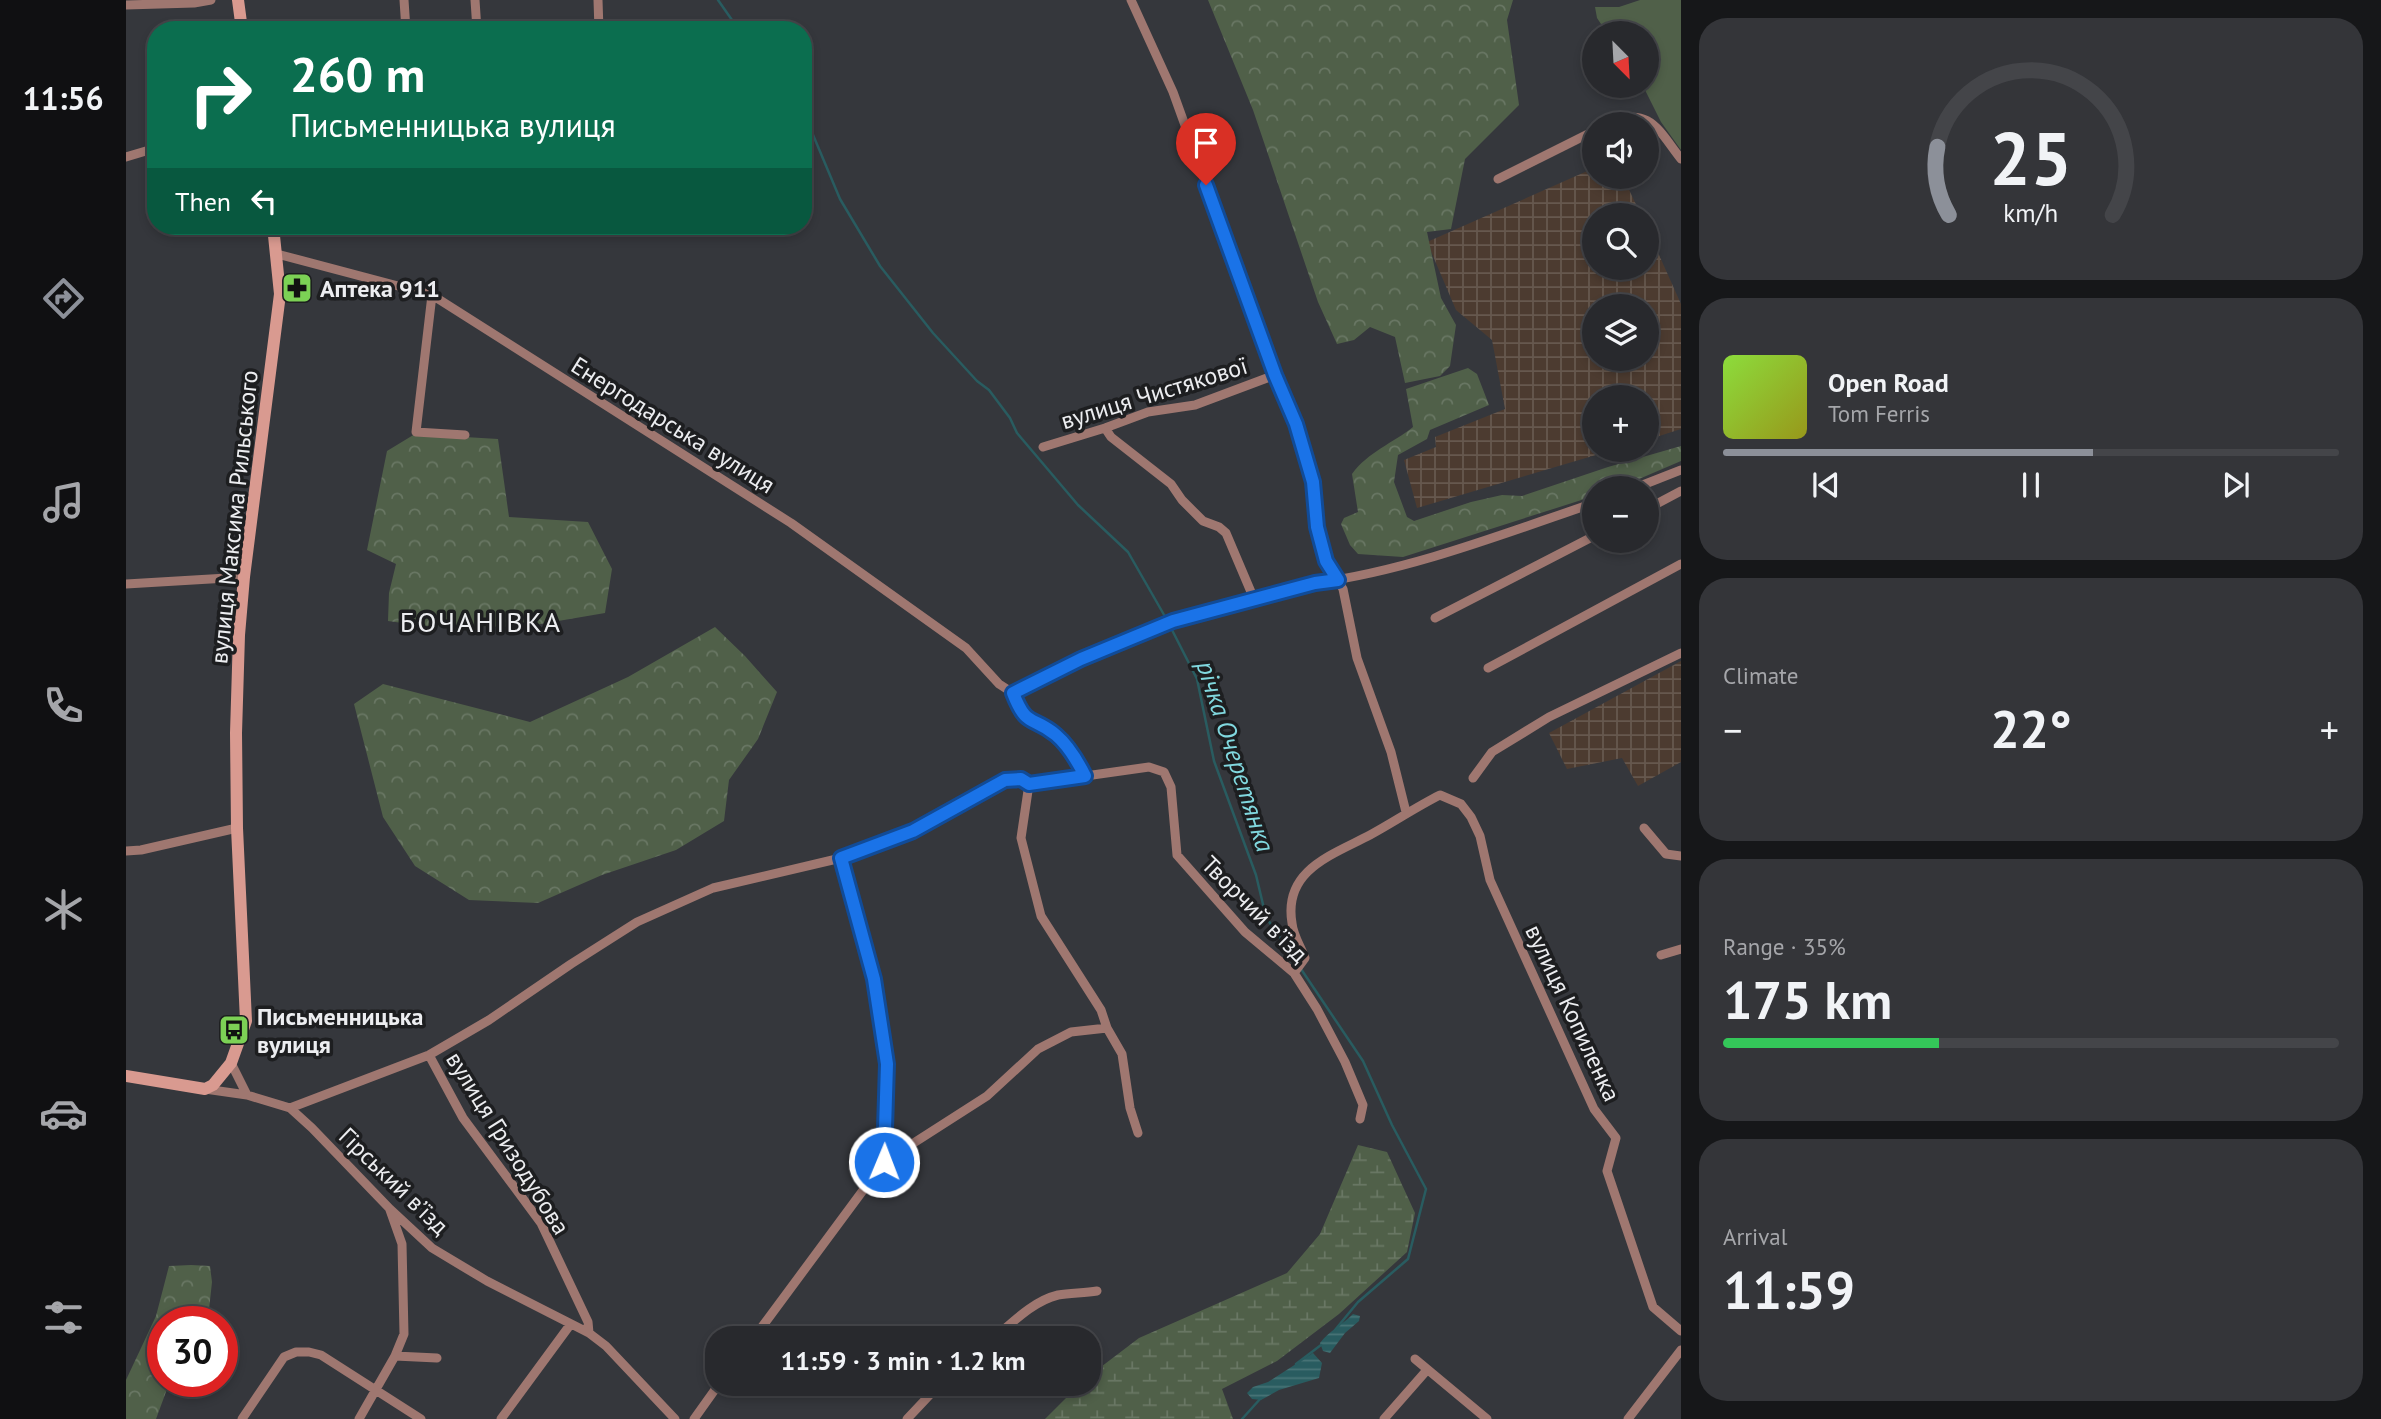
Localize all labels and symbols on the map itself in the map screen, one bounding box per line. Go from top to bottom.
north arrow [1582,21,1659,98]
pin [1176,113,1236,185]
pharmacy icon: Аптека 911 [280,271,314,305]
place label: Аптека 911 [320,273,440,304]
street label: Енергодарська вулиця [565,350,781,500]
street label: вулиця Чистякової [1057,350,1251,436]
street label: вулиця Максима Рильського [203,369,265,665]
district label: БОЧАНІВКА [400,603,562,640]
water label: річка Очеретянка [1189,655,1283,856]
street label: Творчий в’їзд [1195,849,1315,969]
street label: вулиця Копиленка [1518,920,1628,1106]
place label: Письменницька вулиця [257,1001,423,1060]
bus stop icon: Письменницька вулиця [217,1013,251,1047]
street label: вулиця Гризодубова [439,1046,577,1240]
street label: Гірський в’їзд [332,1121,456,1241]
position arrow [847,1125,921,1199]
speed limit sign: 30 [147,1306,238,1397]

